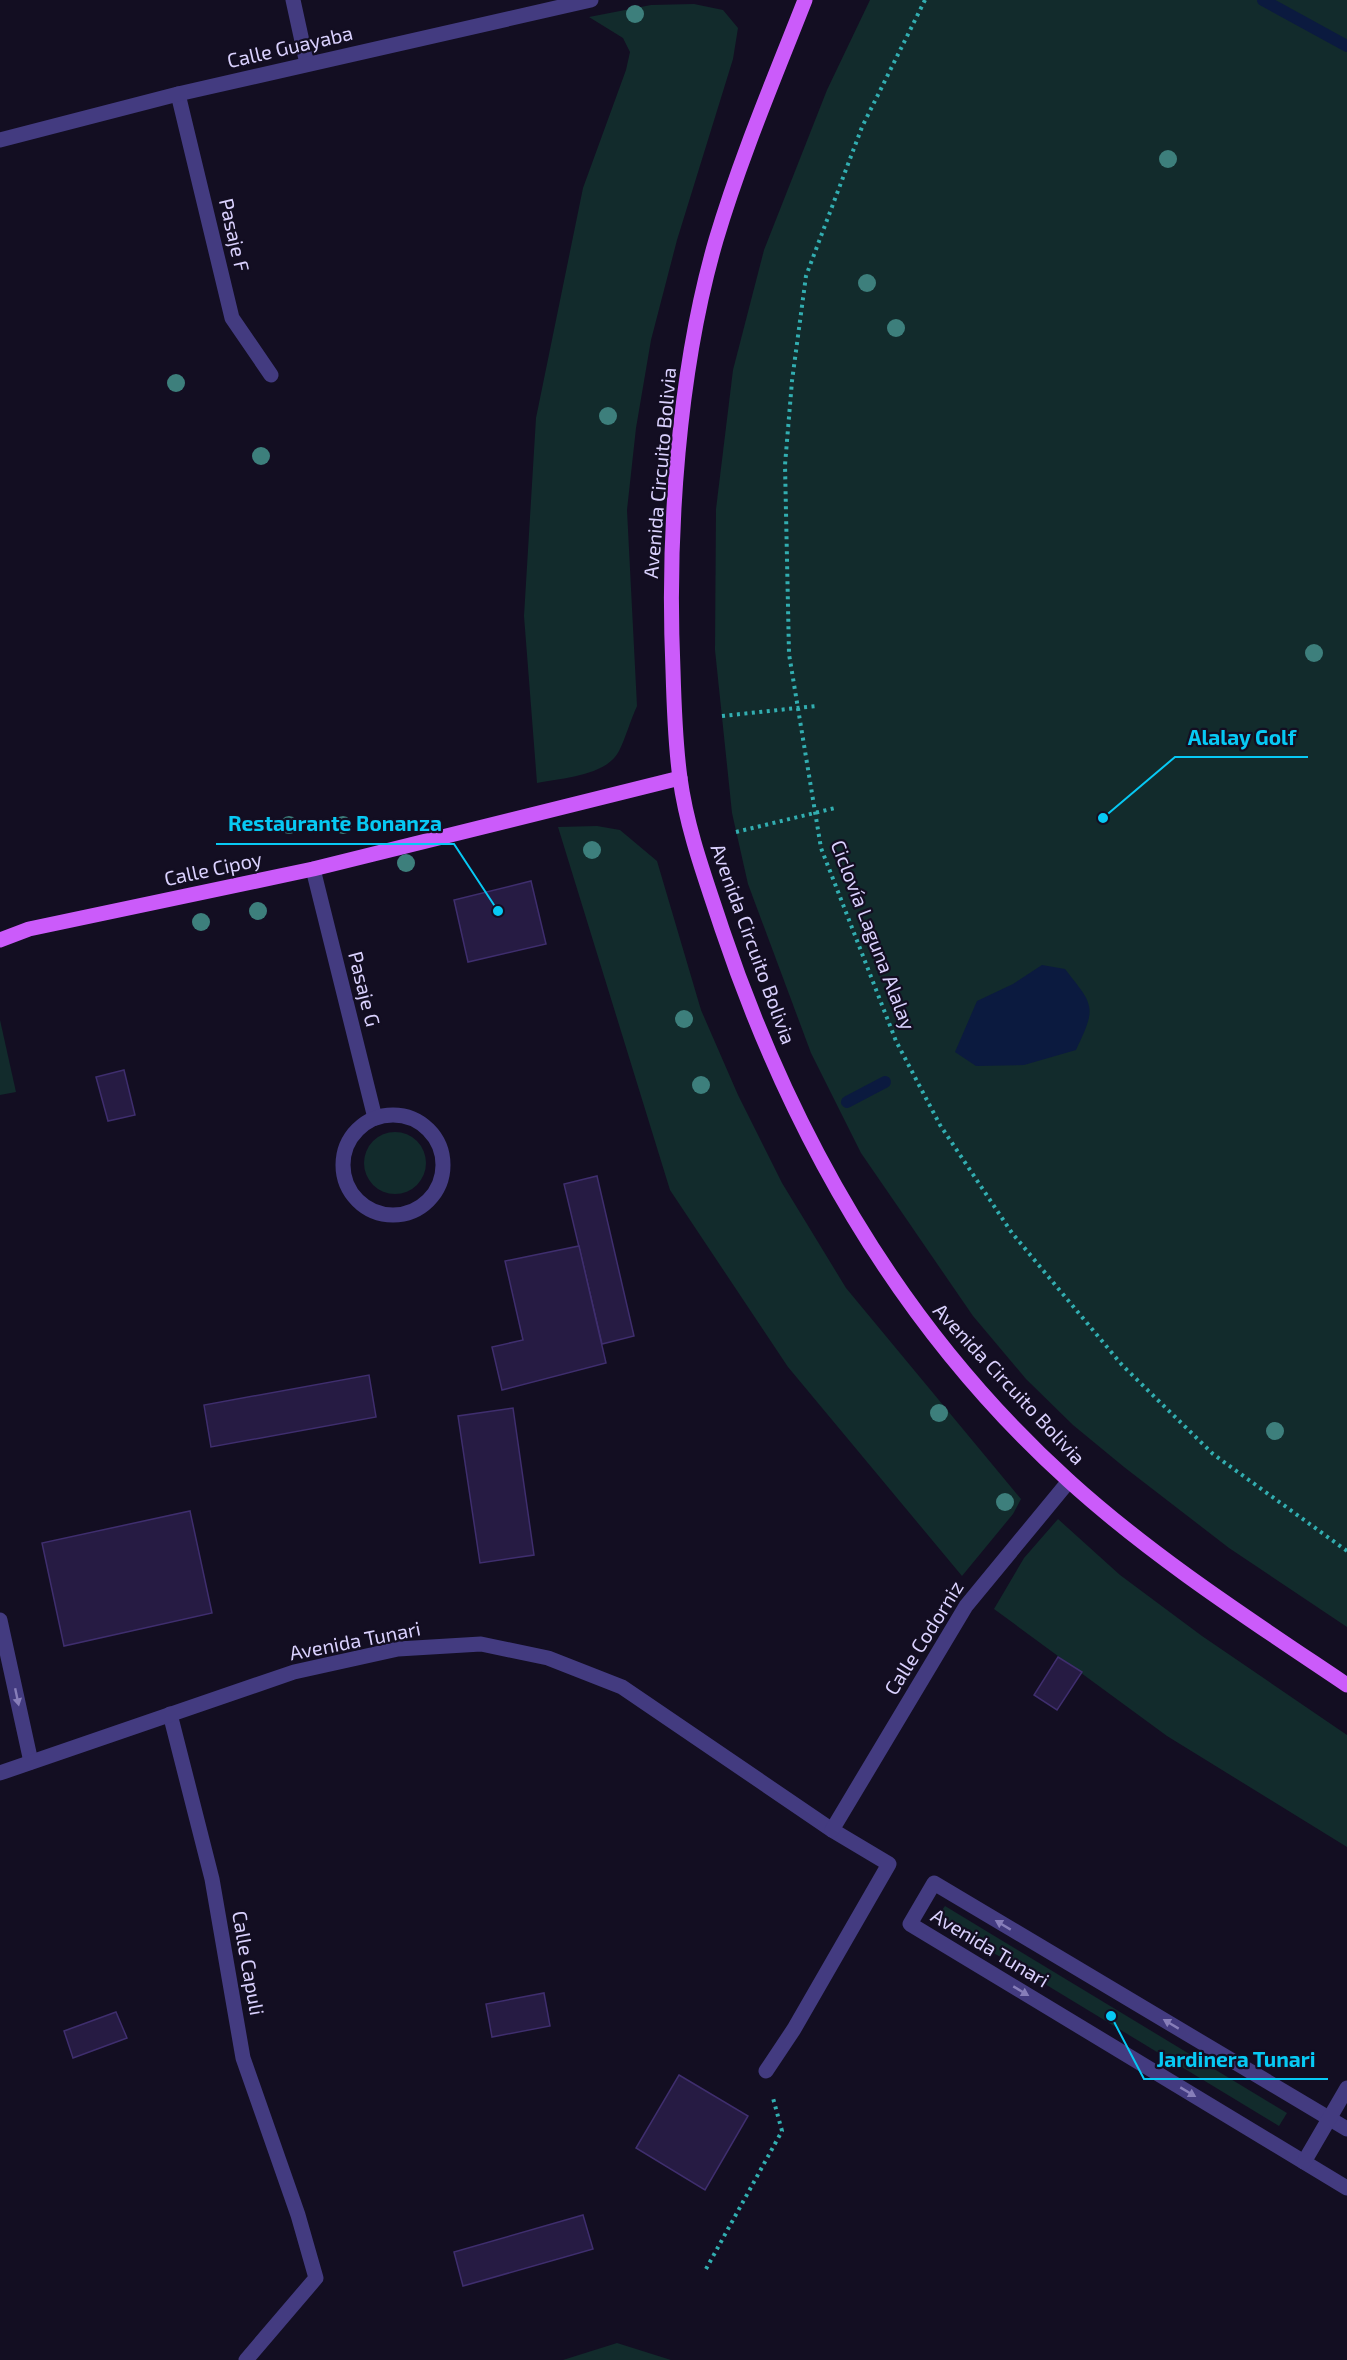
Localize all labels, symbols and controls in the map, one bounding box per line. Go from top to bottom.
street label: Calle Guayaba [225,20,355,72]
street label: Pasaje F [215,196,255,274]
street label: Avenida Circuito Bolivia [638,366,680,579]
callout: Alalay Golf [1175,718,1308,757]
text: Alalay Golf [1188,724,1297,750]
callout: Restaurante Bonanza [216,805,454,844]
text: Restaurante Bonanza [228,810,442,835]
street label: Ciclovía Laguna Alalay [827,836,921,1033]
street label: Avenida Circuito Bolivia [706,840,801,1047]
street label: Calle Cipoy [162,846,264,890]
street label: Pasaje G [344,949,386,1029]
street label: Avenida Circuito Bolivia [929,1298,1091,1469]
street label: Calle Codorniz [879,1576,968,1699]
street label: Avenida Tunari [287,1616,422,1664]
one-way arrow [13,1688,22,1707]
street label: Avenida Tunari [927,1903,1054,1992]
street label: Calle Capuli [228,1909,270,2017]
one-way arrow [995,1919,1011,1930]
one-way arrow [1013,1986,1029,1997]
one-way arrow [1162,2019,1179,2029]
callout: Jardinera Tunari [1144,2040,1328,2079]
text: Jardinera Tunari [1156,2046,1316,2071]
one-way arrow [1180,2087,1196,2098]

